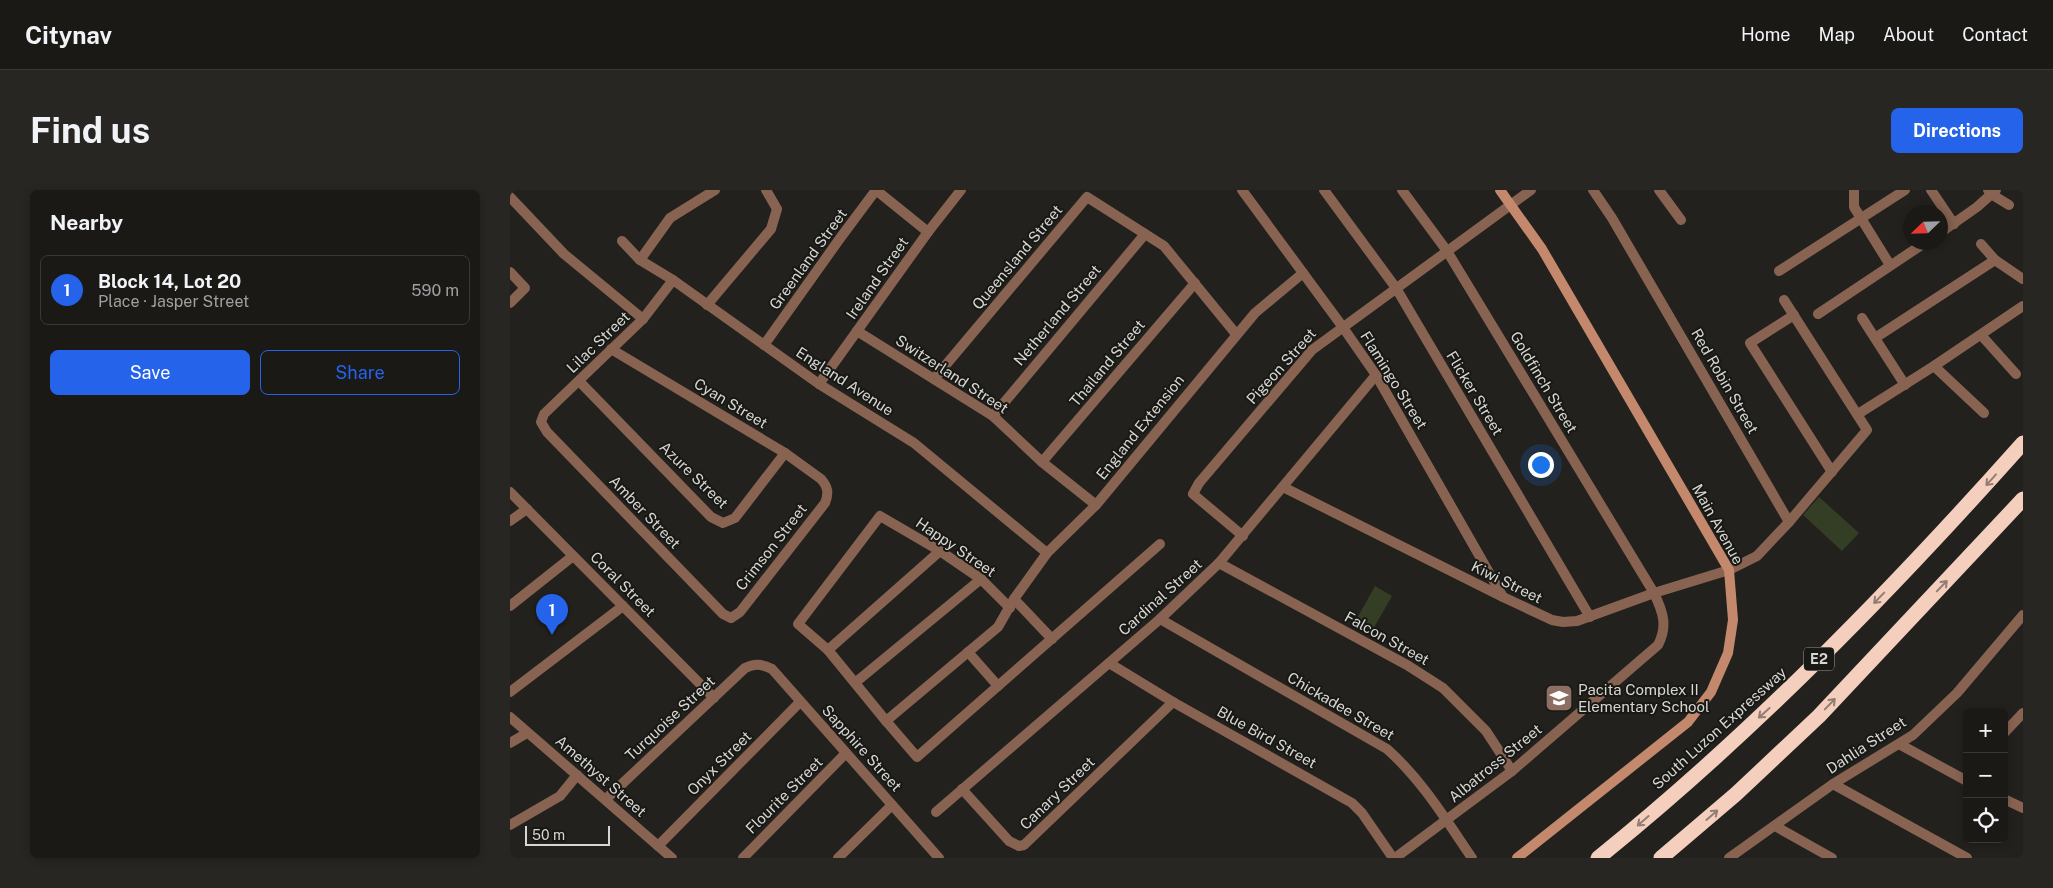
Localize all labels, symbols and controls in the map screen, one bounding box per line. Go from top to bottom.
text: Citynav [25,21,112,49]
text: Home [1741,24,1791,45]
text: Map [1819,24,1855,45]
text: About [1883,24,1934,45]
text: Contact [1962,24,2028,45]
button: Directions [1891,108,2023,153]
text: Find us [30,110,150,151]
street label: Queensland Street [968,201,1066,313]
street label: Greenland Street [766,205,850,313]
north arrow [1903,205,1948,250]
text: Nearby [50,210,123,235]
street label: Ireland Street [842,234,912,322]
street label: Netherland Street [1010,261,1104,369]
text: Block 14, Lot 20 [98,270,241,292]
text: 1 [64,281,70,300]
text: 590 m [411,281,459,300]
text: Place · Jasper Street [98,292,249,311]
street label: Lilac Street [563,308,633,376]
street label: Thailand Street [1066,316,1148,410]
street label: Pigeon Street [1243,325,1319,407]
street label: Red Robin Street [1688,326,1762,437]
street label: Flamingo Street [1357,328,1431,432]
street label: Goldfinch Street [1507,328,1581,436]
street label: Switzerland Street [893,331,1012,417]
street label: England Avenue [793,343,897,419]
street label: Flicker Street [1443,348,1507,438]
button: Save [50,350,250,395]
button: Share [260,350,460,395]
street label: England Extension [1093,371,1187,483]
street label: Cyan Street [691,374,771,432]
street label: Azure Street [656,438,732,512]
your location [1528,452,1554,478]
street label: Amber Street [606,472,684,552]
one-way arrow [1985,473,1996,486]
street label: Main Avenue [1689,481,1747,567]
street label: Crimson Street [732,500,810,594]
street label: Happy Street [913,514,999,580]
street label: Coral Street [587,548,659,620]
street label: Cardinal Street [1115,555,1205,639]
street label: Kiwi Street [1469,558,1545,607]
one-way arrow [1936,580,1948,592]
one-way arrow [1873,591,1885,604]
pin: 1 [536,594,568,635]
street label: Falcon Street [1342,608,1432,668]
road number: E2 [1804,648,1834,670]
street label: South Luzon Expressway [1649,663,1789,793]
street label: Chickadee Street [1285,668,1398,744]
street label: Turquoise Street [622,672,718,764]
place label: Pacita Complex II Elementary School [1578,681,1710,715]
school or university icon: Pacita Complex II Elementary School [1544,683,1574,713]
one-way arrow [1824,698,1836,710]
street label: Sapphire Street [819,701,905,795]
street label: Blue Bird Street [1214,703,1320,771]
one-way arrow [1757,707,1770,718]
map controls [1963,708,2008,843]
button: + [1963,708,2008,753]
street label: Dahlia Street [1823,713,1909,777]
street label: Albatross Street [1445,720,1545,806]
street label: Onyx Street [684,727,755,798]
street label: Amethyst Street [552,732,650,820]
street label: Flourite Street [742,753,826,837]
street label: Canary Street [1016,753,1098,833]
button: − [1963,753,2008,798]
button: locate [1963,798,2008,843]
one-way arrow [1705,809,1718,821]
one-way arrow [1636,815,1649,826]
scale bar [525,823,610,846]
text: 50 m [532,827,565,843]

